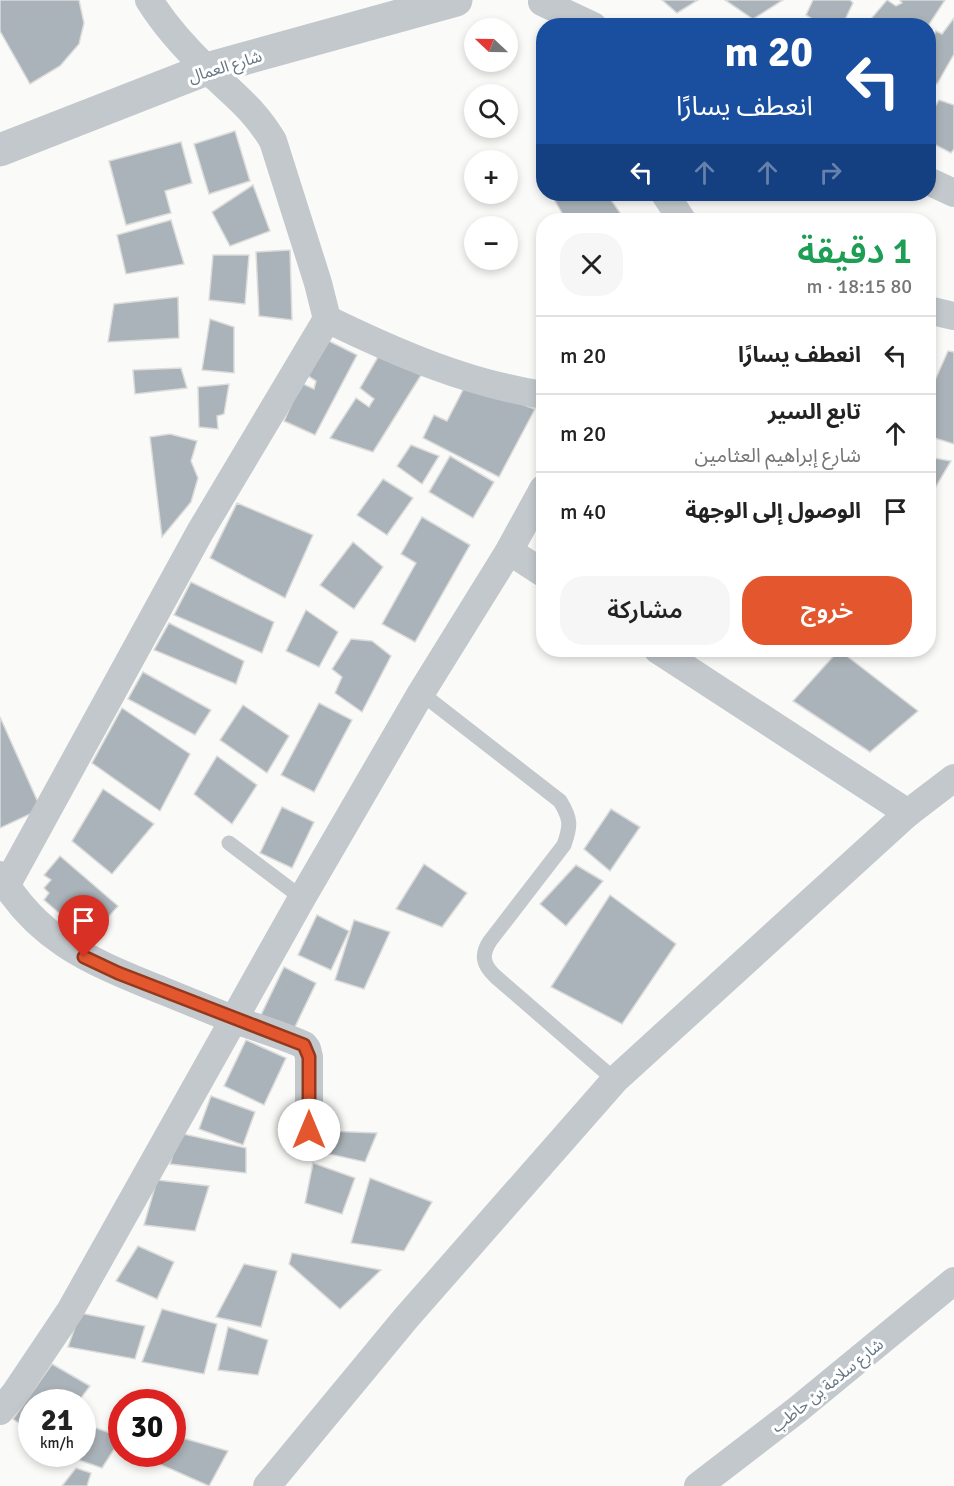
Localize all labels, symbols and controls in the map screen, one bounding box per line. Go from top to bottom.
north arrow [464,18,518,72]
map controls [464,18,518,270]
text: 20 m [724,27,813,78]
icon: left [834,42,912,120]
street label: شارع العمال [186,46,265,90]
button: search [464,84,518,138]
text: انعطف يسارًا [676,90,813,123]
button: + [464,150,518,204]
icon: left [625,156,658,189]
icon: ahead [688,156,721,189]
icon: ahead [751,156,784,189]
icon: right [814,156,847,189]
button: − [464,216,518,270]
text: 1 دقيقة [797,229,912,274]
button: close [560,233,623,296]
text: 80 m · 18:15 [807,274,912,299]
icon: left [879,339,912,372]
text: انعطف يسارًا [738,341,861,368]
text: 20 m [560,342,606,369]
text: تابع السير [768,398,861,425]
icon: ahead [879,417,912,450]
text: 20 m [560,420,606,447]
text: شارع إبراهيم العثامين [695,443,861,468]
icon: arrive [879,495,912,528]
text: الوصول إلى الوجهة [685,497,861,524]
text: 40 m [560,498,606,525]
button: مشاركة [560,576,730,645]
button: خروج [742,576,912,645]
pin [58,895,109,957]
icon: arrive [67,904,100,937]
position arrow [277,1098,341,1162]
street label: شارع سلامة بن حاطب [768,1334,889,1439]
speed limit sign: 30 [108,1389,186,1467]
text: 21 [41,1402,73,1439]
text: km/h [40,1434,74,1452]

